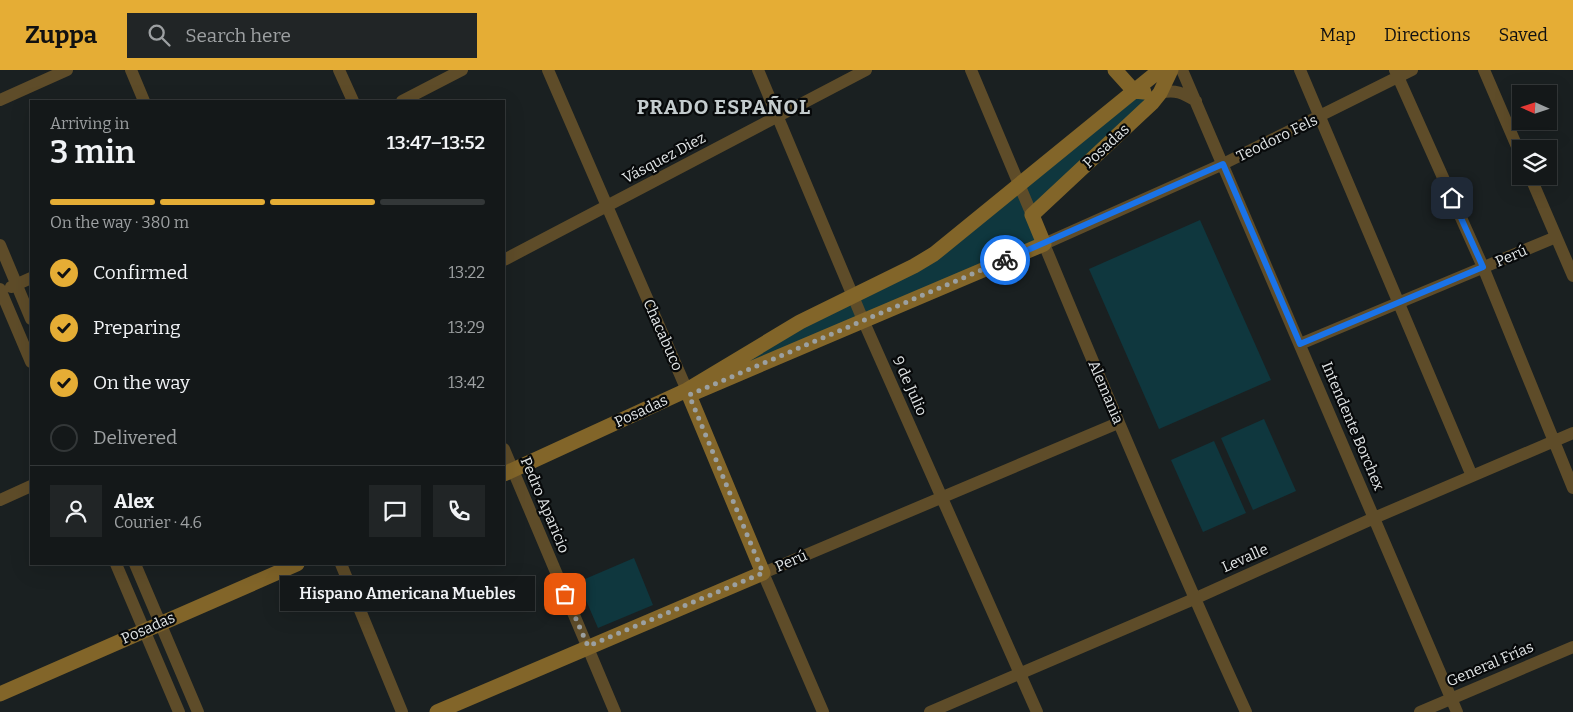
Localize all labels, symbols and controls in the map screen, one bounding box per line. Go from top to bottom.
search box [127,13,477,58]
text: Zuppa [25,21,97,49]
icon: search [145,21,173,49]
text: Search here [185,24,291,47]
text: Map [1320,24,1356,46]
text: Directions [1384,24,1471,46]
text: Saved [1499,24,1548,46]
north arrow [1512,85,1558,130]
map controls [1512,85,1557,185]
district label: PRADO ESPAÑOL [637,95,811,119]
street label: Teodoro Fels [1234,111,1320,165]
text: Arriving in [50,114,129,133]
street label: Posadas [1079,120,1133,172]
street label: Vásquez Diez [619,129,709,187]
text: 13:47–13:52 [387,131,485,154]
text: 3 min [50,133,135,171]
button: layers [1512,140,1557,185]
pin [1431,177,1473,219]
icon: home [1438,184,1466,212]
text: On the way · 380 m [50,213,189,232]
courier [980,235,1030,285]
street label: Perú [1492,241,1530,271]
icon: bike [991,246,1019,274]
icon: check [50,259,78,287]
text: Confirmed [93,261,188,284]
text: 13:22 [449,263,485,282]
street label: Chacabuco [639,296,687,374]
icon: check [50,314,78,342]
text: Preparing [93,316,181,339]
text: 13:29 [448,318,485,337]
street label: 9 de Julio [889,353,931,419]
street label: Alemania [1085,357,1127,427]
street label: Intendente Borchex [1318,359,1388,494]
icon: check [50,369,78,397]
text: On the way [93,371,190,394]
text: 13:42 [448,373,485,392]
street label: Posadas [611,391,671,431]
text: Delivered [93,426,177,449]
street label: Pedro Aparicio [517,454,573,556]
button: person [50,485,102,537]
button: chat [369,485,421,537]
button: phone [433,485,485,537]
text: Alex [114,490,154,513]
text: Courier · 4.6 [114,513,202,532]
street label: Levalle [1219,540,1271,576]
street label: Perú [772,546,810,576]
pin [544,573,586,615]
callout: Hispano Americana Muebles [280,576,535,612]
icon: bag [551,580,579,608]
text: Hispano Americana Muebles [299,584,516,603]
street label: Posadas [118,608,178,648]
street label: General Frías [1444,638,1536,690]

